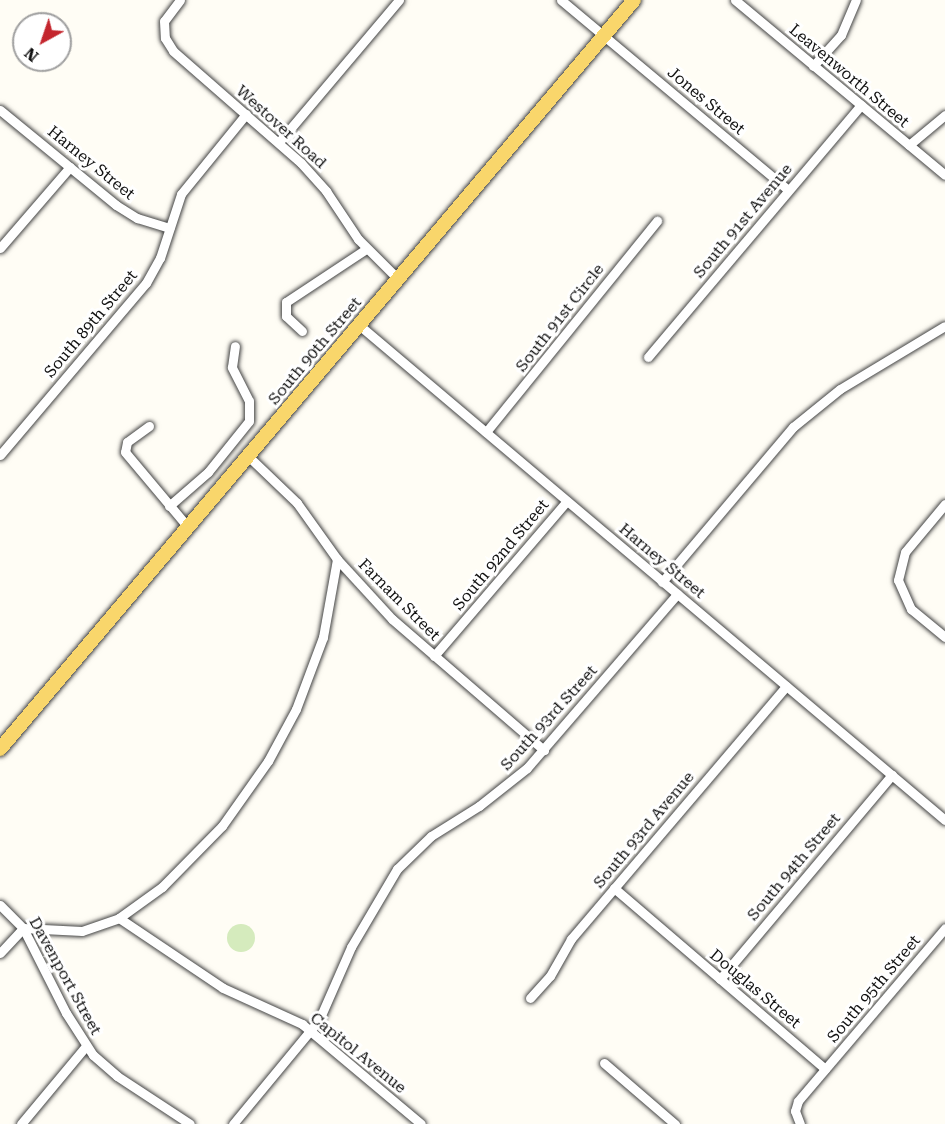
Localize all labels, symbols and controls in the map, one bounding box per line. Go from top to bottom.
north arrow [12,12,72,72]
street label: Leavenworth Street [785,20,913,132]
text: N [21,43,42,66]
street label: Jones Street [663,63,749,139]
street label: Westover Road [232,81,330,173]
street label: Harney Street [43,122,139,204]
street label: South 91st Avenue [690,160,796,282]
street label: South 91st Circle [512,260,608,376]
street label: South 89th Street [40,266,142,382]
street label: South 90th Street [264,293,366,409]
street label: South 92nd Street [449,496,553,614]
street label: Harney Street [615,519,709,603]
street label: Farnam Street [354,555,444,645]
street label: South 93rd Street [497,661,601,775]
street label: South 93rd Avenue [590,768,698,892]
street label: South 94th Street [743,809,845,925]
street label: Davenport Street [25,914,105,1038]
street label: South 95th Street [823,931,925,1047]
street label: Douglas Street [706,945,804,1033]
street label: Capitol Avenue [306,1009,410,1097]

